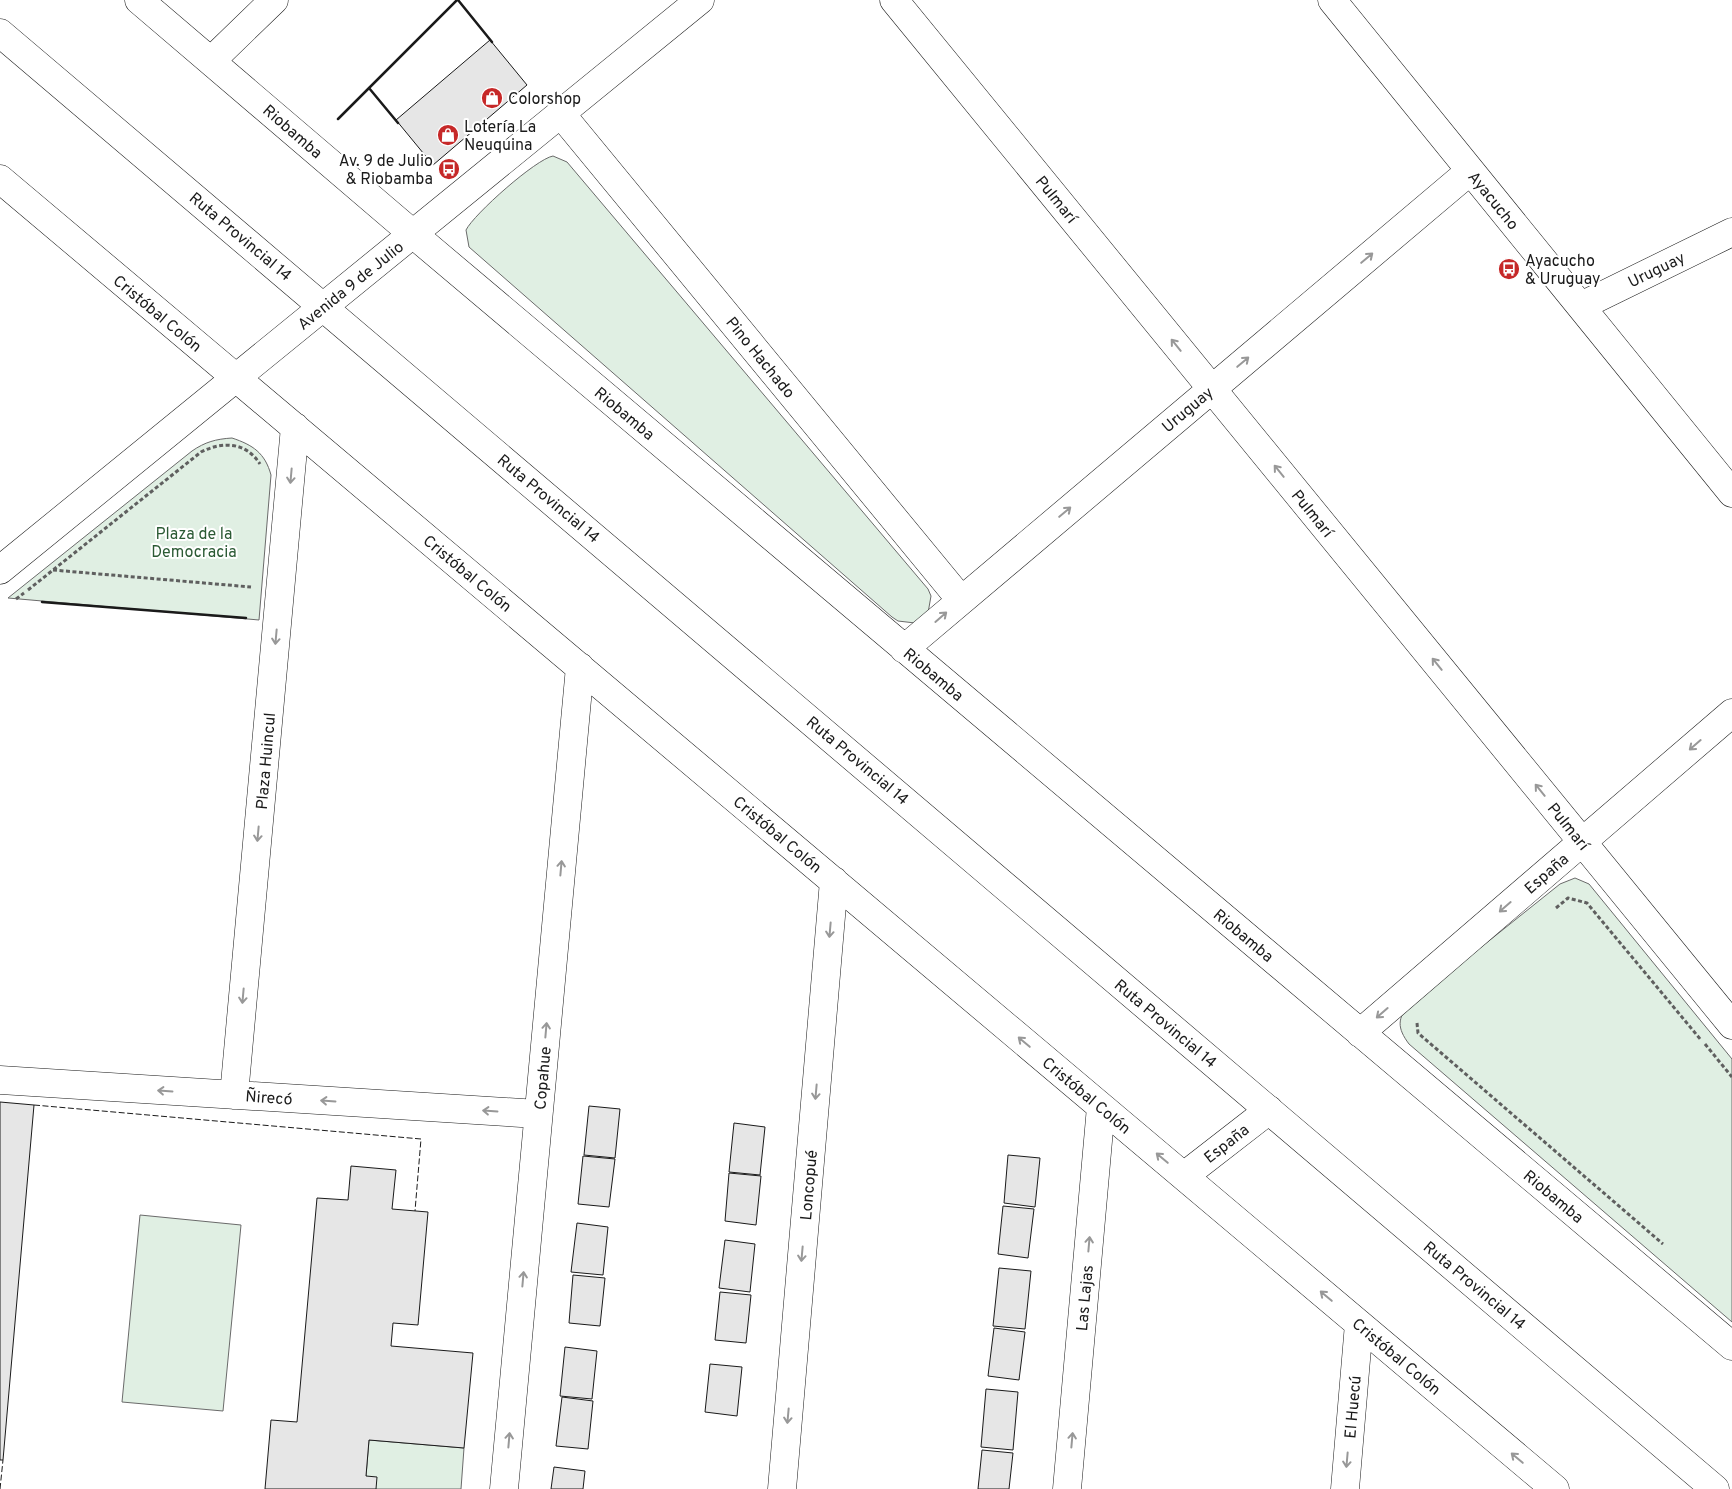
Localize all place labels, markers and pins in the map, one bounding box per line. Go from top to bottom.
shop icon: Colorshop [480,86,504,110]
place label: Colorshop [508,90,581,110]
place label: Lotería La Neuquina [464,118,536,156]
shop icon: Lotería La Neuquina [436,123,460,147]
place label: Av. 9 de Julio & Riobamba [339,152,433,190]
bus stop icon: Av. 9 de Julio & Riobamba [437,157,461,181]
place label: Ayacucho & Uruguay [1525,252,1601,290]
bus stop icon: Ayacucho & Uruguay [1497,257,1521,281]

